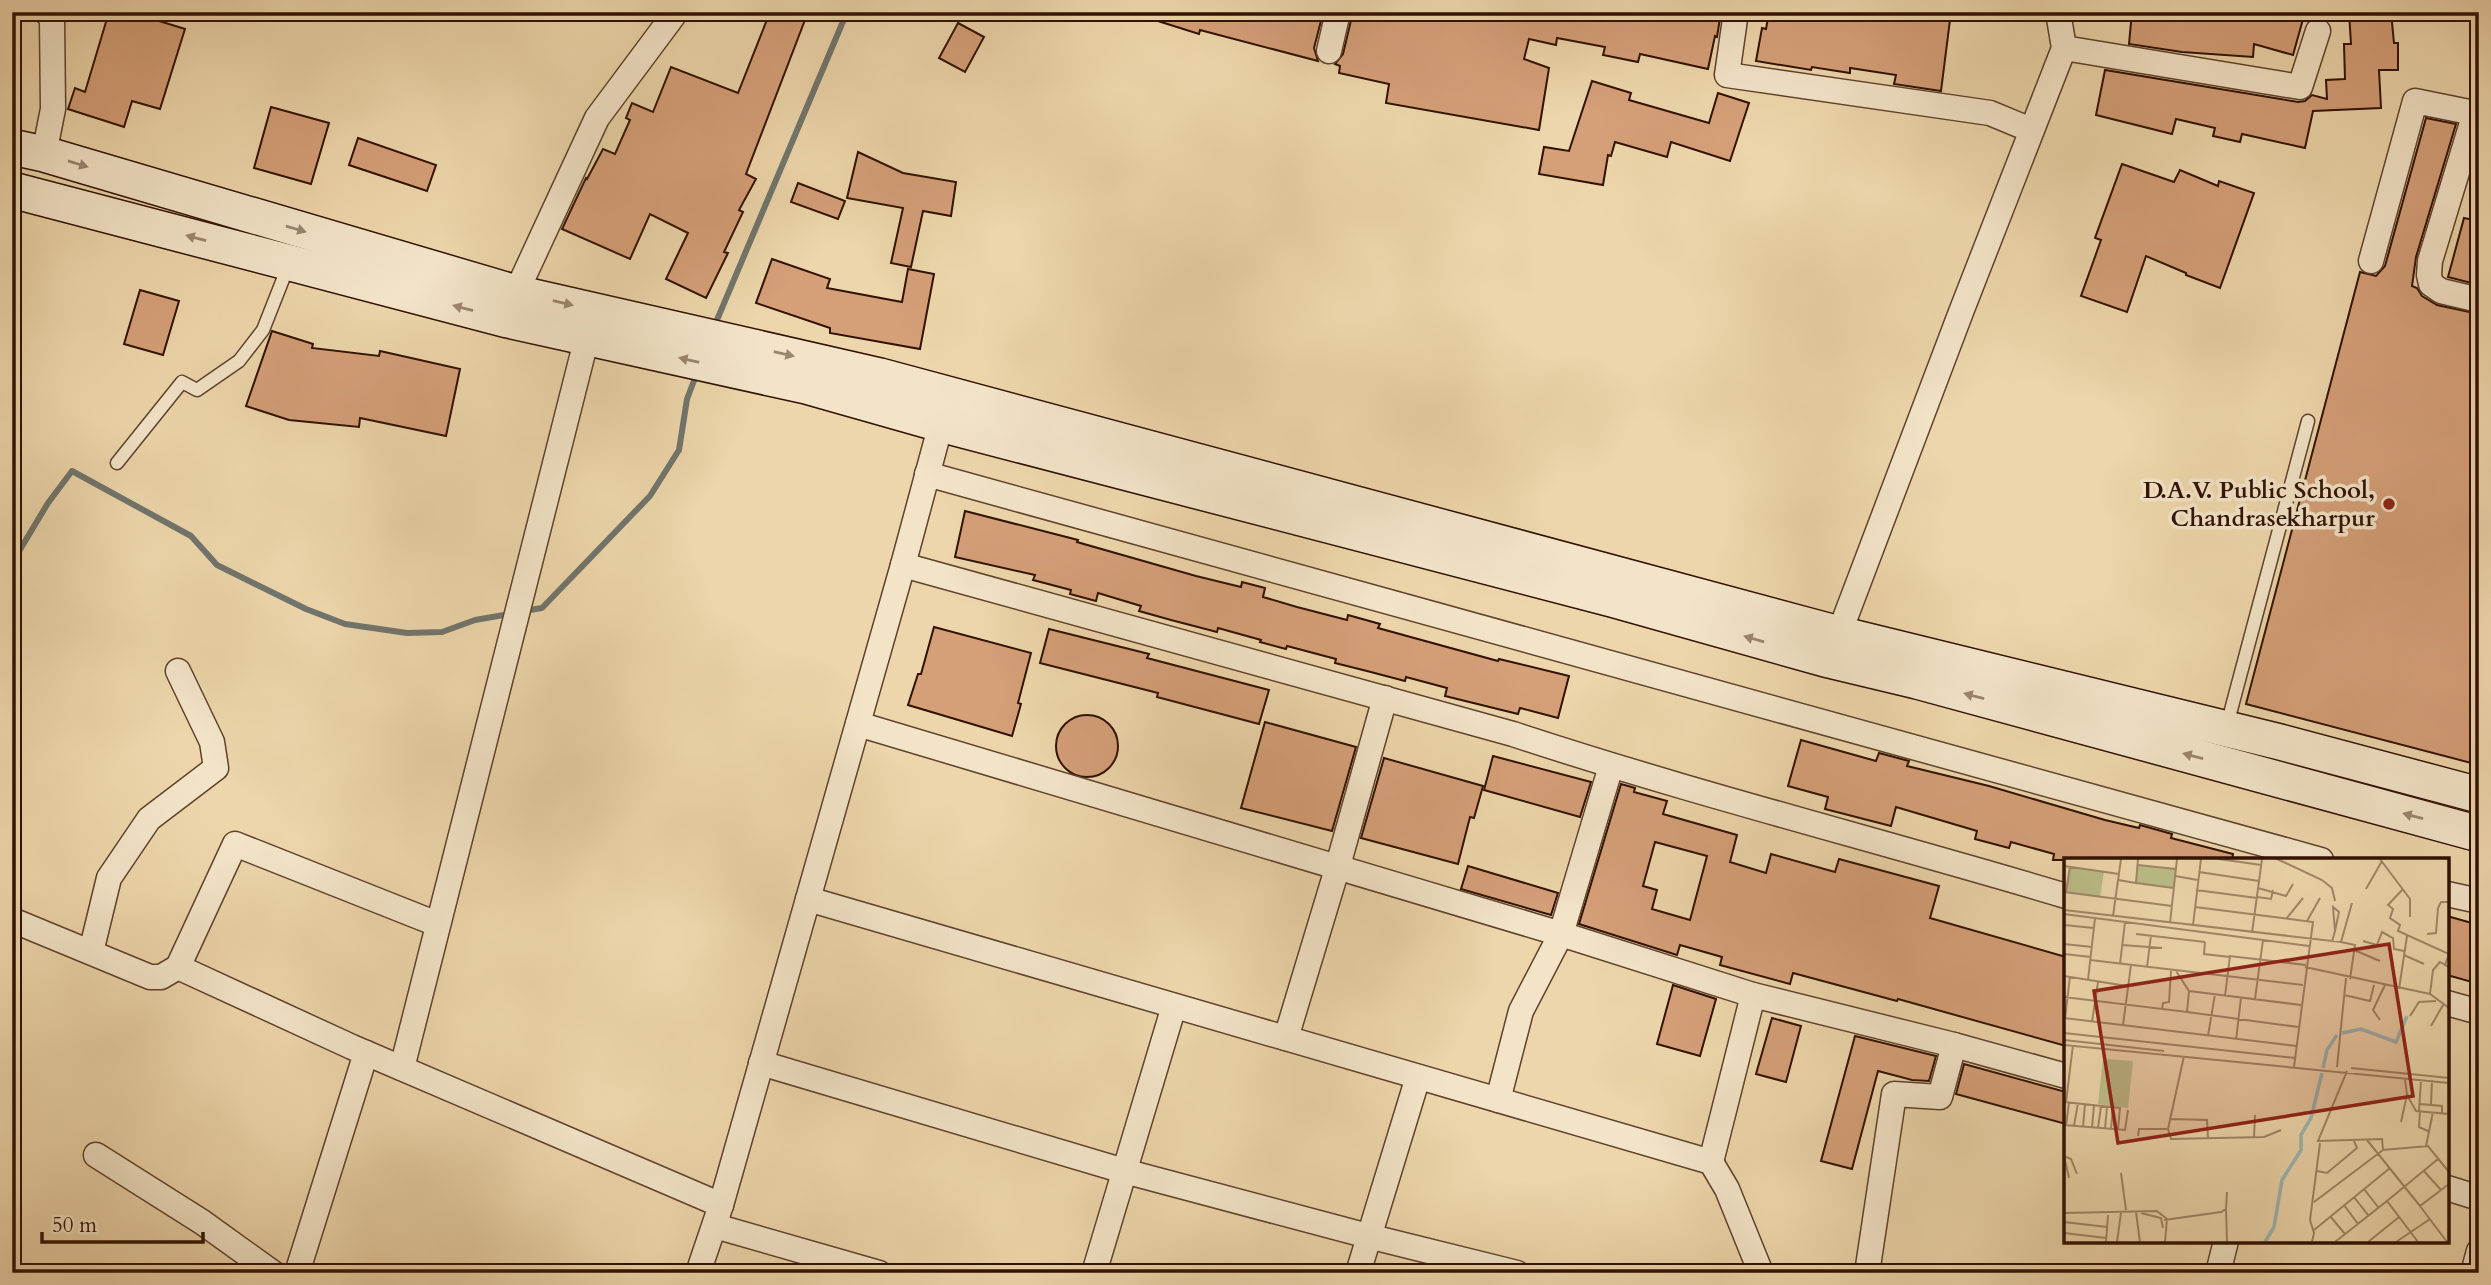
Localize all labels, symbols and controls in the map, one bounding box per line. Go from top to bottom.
one-way arrow [68,160,89,170]
one-way arrow [286,224,307,234]
one-way arrow [185,232,207,243]
one-way arrow [552,298,574,309]
one-way arrow [453,303,474,313]
one-way arrow [773,349,795,360]
one-way arrow [678,354,700,365]
place label: D.A.V. Public School, Chandrasekharpur [2143,474,2375,535]
marker: D.A.V. Public School, Chandrasekharpur [2381,496,2397,512]
one-way arrow [1743,633,1765,644]
one-way arrow [1963,690,1985,701]
one-way arrow [2182,751,2203,761]
one-way arrow [2402,810,2424,821]
inset map [2064,858,2449,1243]
scale bar [42,1201,203,1245]
text: 50 m [52,1211,97,1240]

